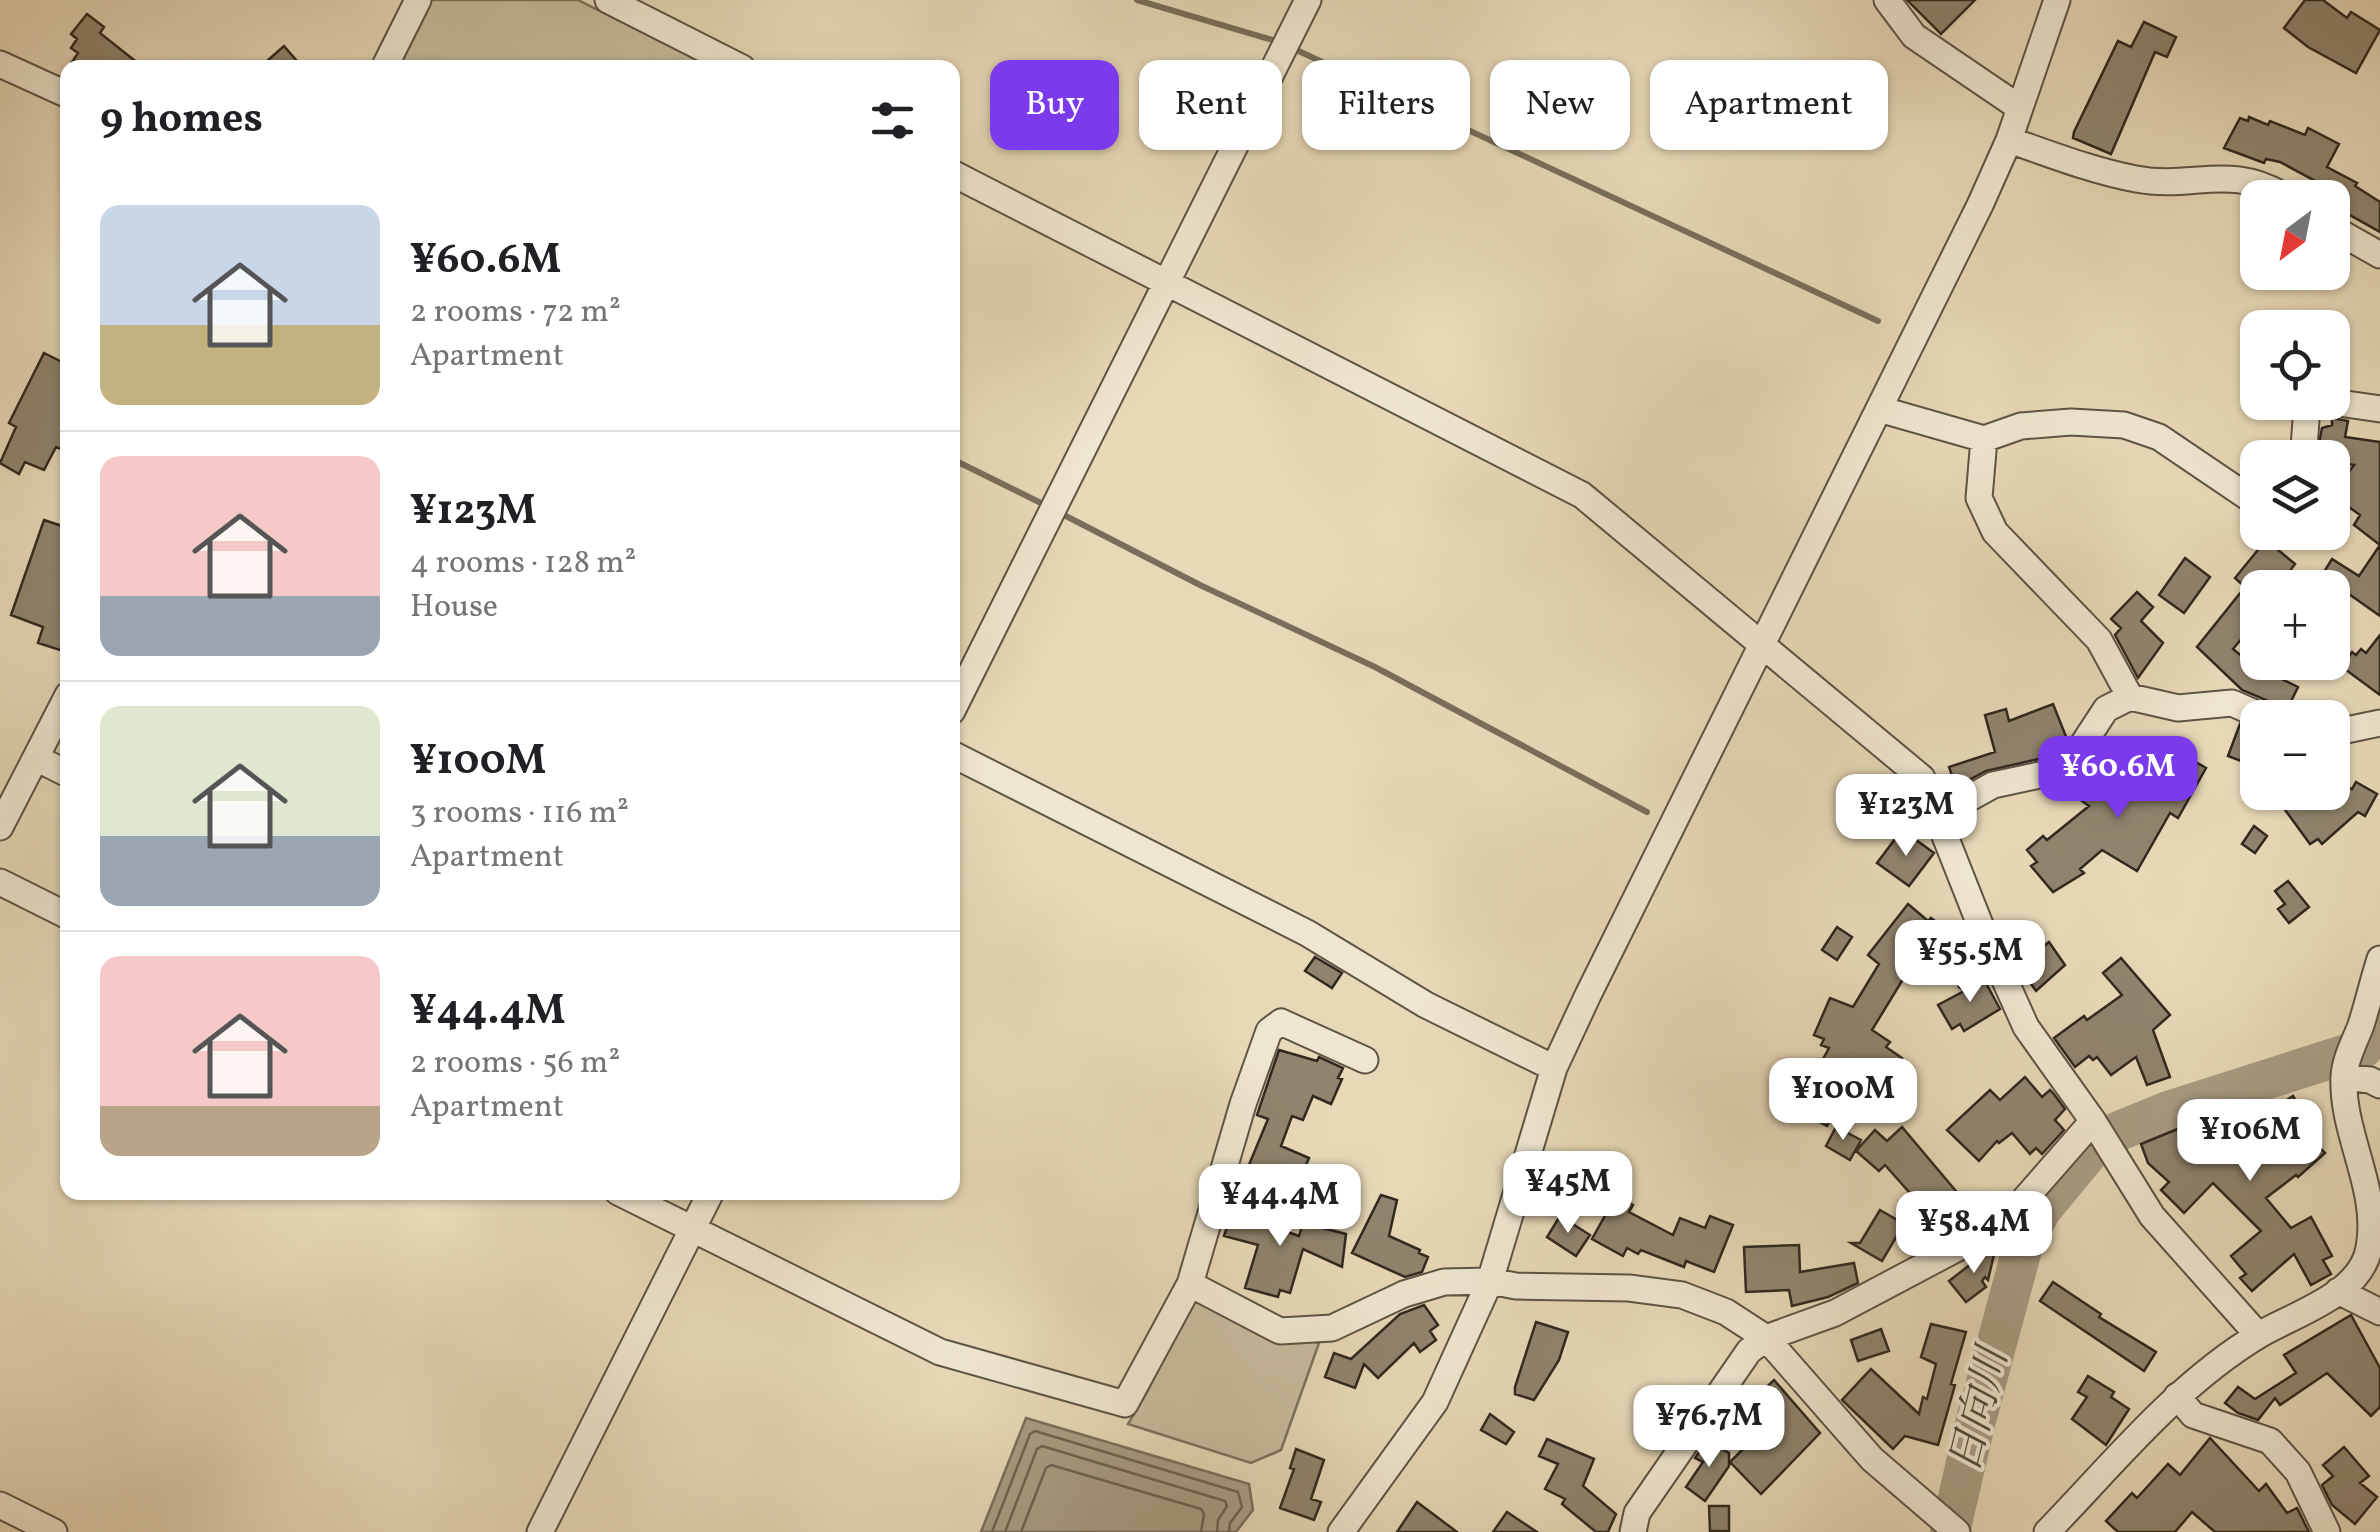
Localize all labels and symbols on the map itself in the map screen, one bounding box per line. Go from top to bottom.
north arrow [2240,180,2350,290]
pin: ¥60.6M [2037,736,2199,821]
pin: ¥123M [1836,774,1976,859]
pin: ¥55.5M [1889,920,2051,1005]
pin: ¥100M [1773,1058,1913,1143]
pin: ¥106M [2180,1099,2320,1184]
pin: ¥45M [1509,1151,1627,1236]
pin: ¥44.4M [1199,1164,1361,1249]
pin: ¥58.4M [1893,1191,2055,1276]
water label: 日向川 [1937,1339,2026,1479]
pin: ¥76.7M [1628,1385,1790,1470]

